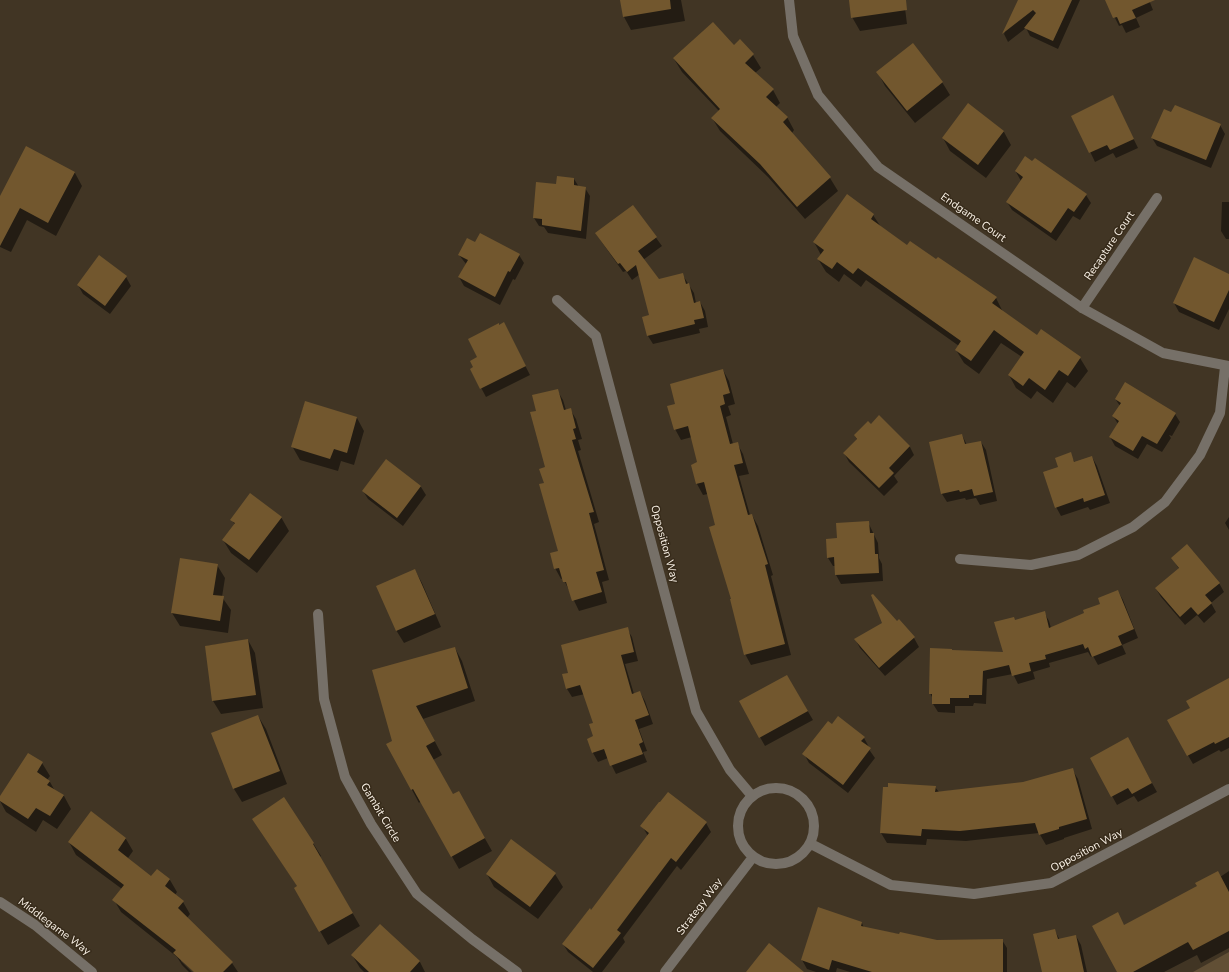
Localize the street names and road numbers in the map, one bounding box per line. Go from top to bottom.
street label: Endgame Court [938,191,1008,245]
street label: Recapture Court [1082,209,1138,283]
street label: Opposition Way [647,504,681,584]
street label: Gambit Circle [357,781,403,845]
street label: Opposition Way [1049,826,1125,876]
street label: Strategy Way [674,876,726,938]
street label: Middlegame Way [15,896,93,958]

